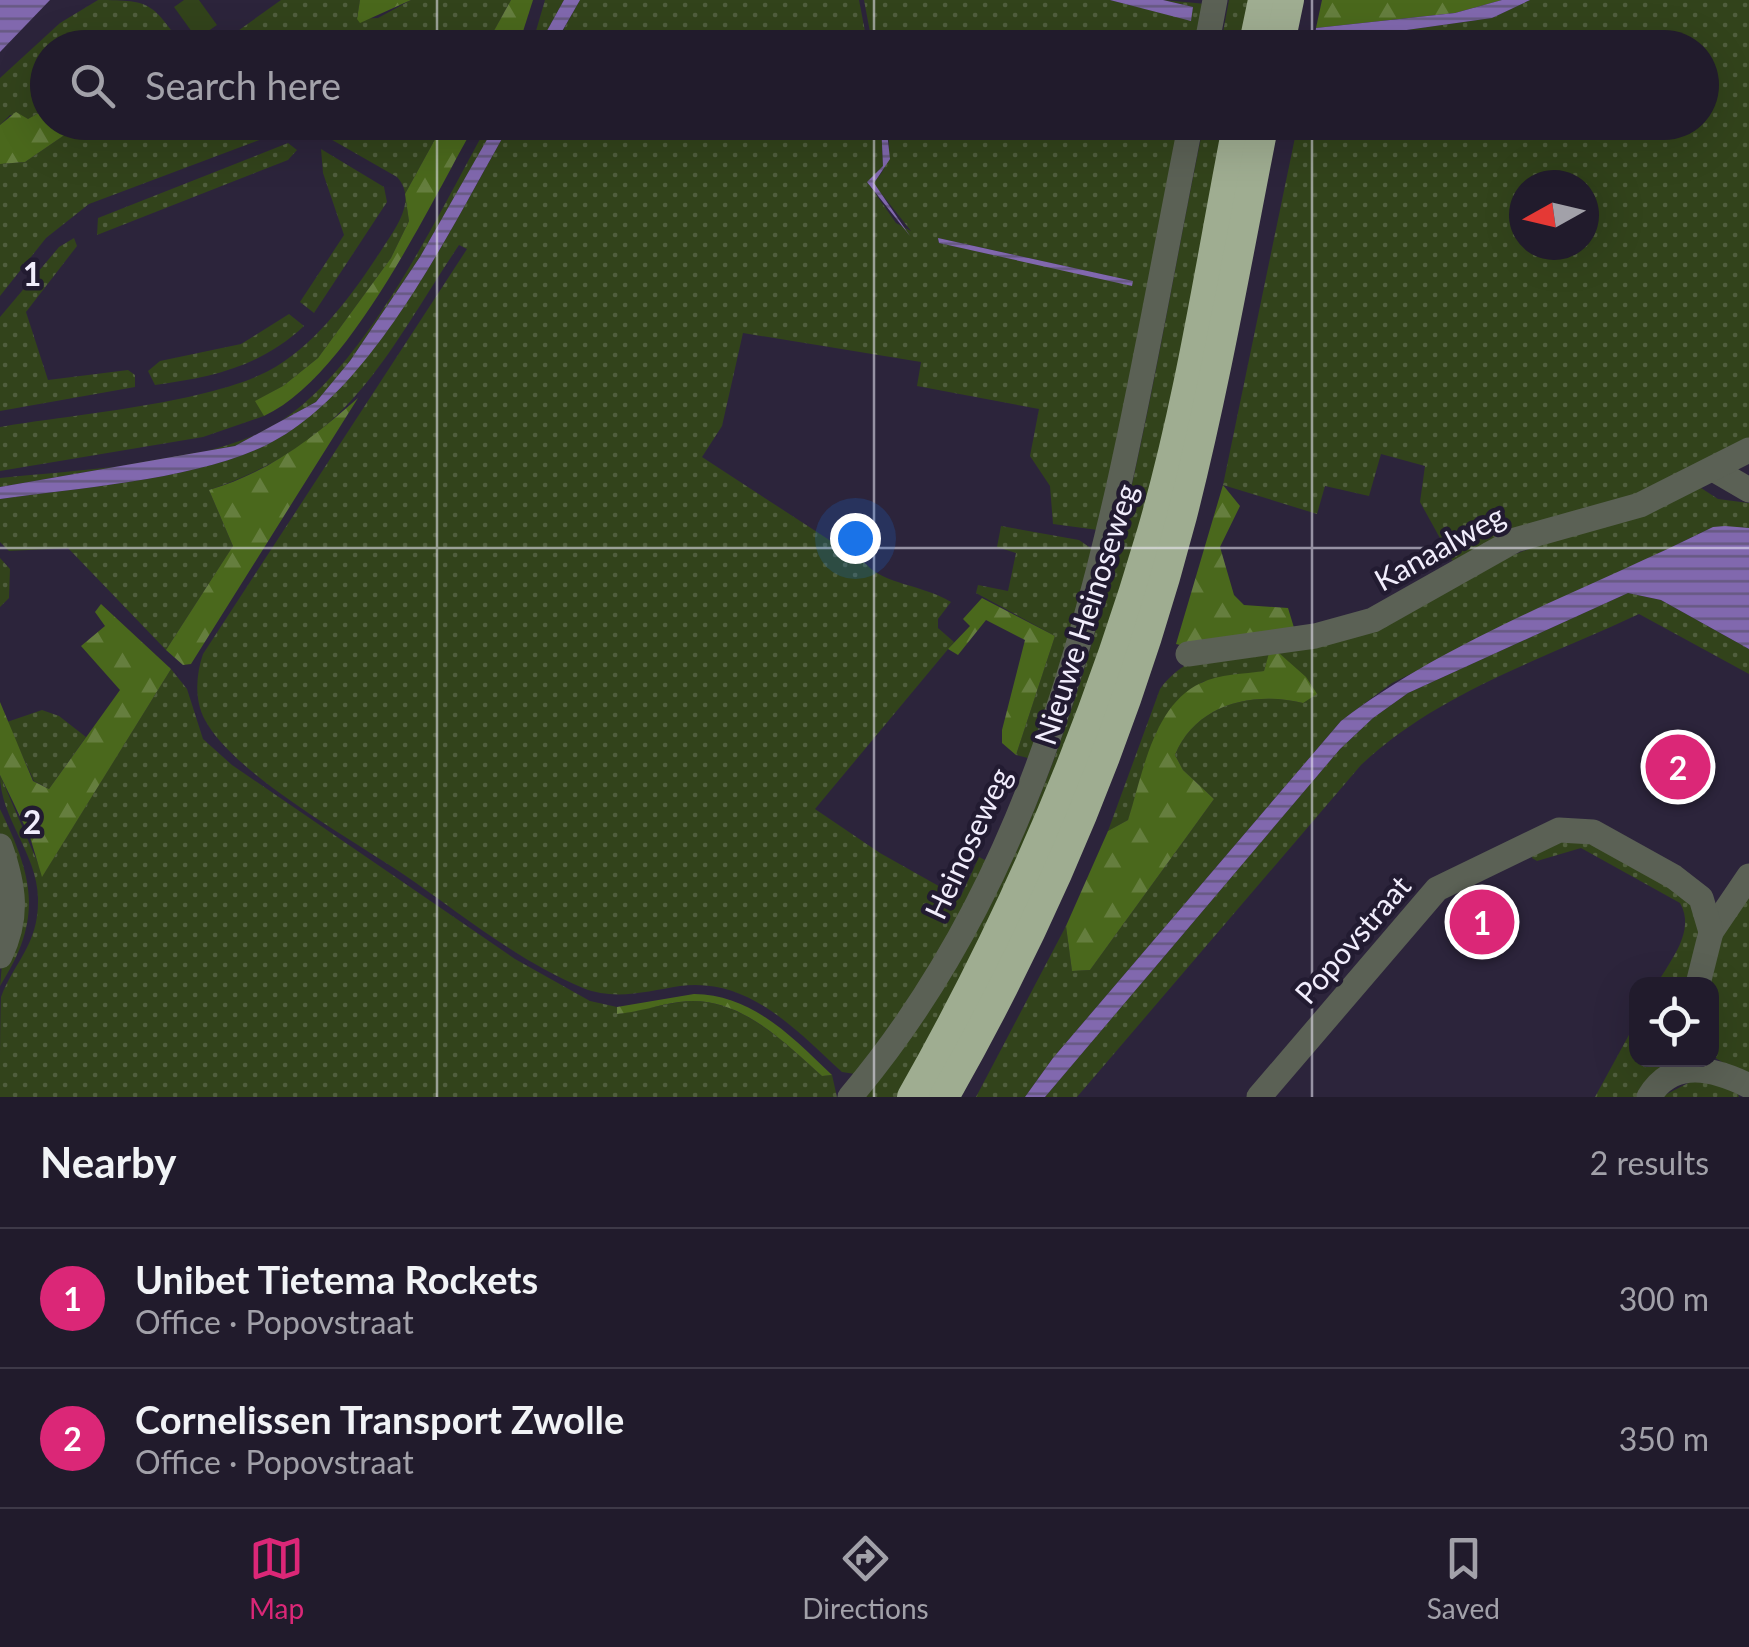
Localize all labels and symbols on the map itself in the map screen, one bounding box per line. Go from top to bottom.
north arrow [1509,170,1599,260]
text: 1 [23,254,41,293]
street label: Nieuwe Heinoseweg [1026,479,1144,749]
street label: Kanaalweg [1368,497,1510,597]
your location [830,513,881,564]
pin: 2 [1646,730,1710,804]
street label: Heinoseweg [916,762,1018,924]
text: 2 [23,802,41,841]
street label: Popovstraat [1287,868,1417,1010]
pin: 1 [1450,884,1514,960]

